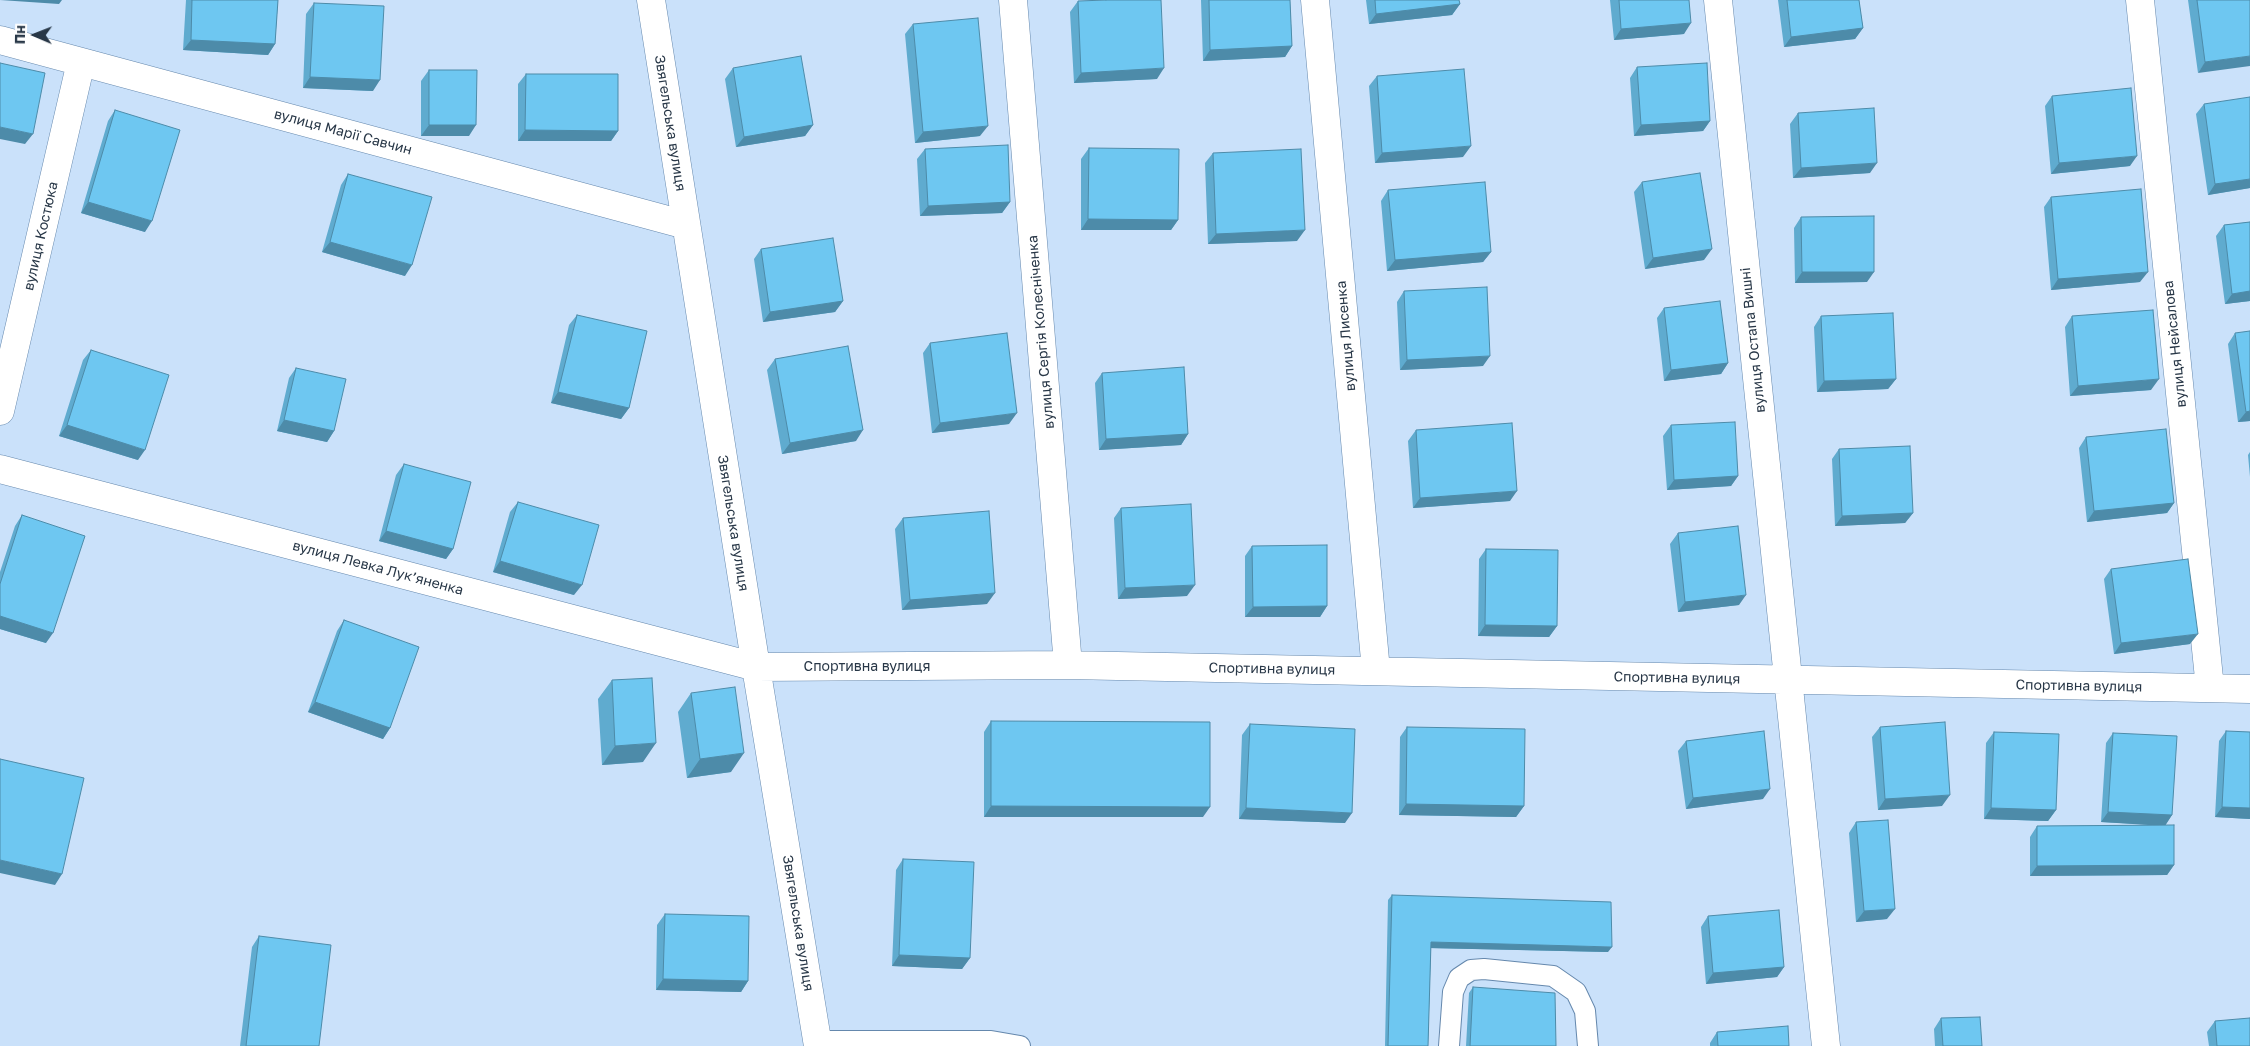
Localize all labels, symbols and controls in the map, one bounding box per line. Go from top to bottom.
north arrow [10,10,60,60]
text: Пн [11,25,28,44]
street label: Звягельська вулиця [651,54,689,192]
street label: вулиця Марії Савчин [272,105,414,159]
street label: вулиця Костюка [20,180,62,292]
street label: вулиця Сергія Колесніченка [1024,234,1058,430]
street label: вулиця Остапа Вишні [1737,266,1769,414]
street label: вулиця Лисенка [1333,280,1359,392]
street label: вулиця Нейсалова [2160,280,2190,408]
street label: Звягельська вулиця [714,454,752,592]
street label: вулиця Левка Лукʼяненка [291,537,465,599]
street label: Спортивна вулиця [804,659,930,675]
street label: Спортивна вулиця [1208,659,1336,679]
street label: Спортивна вулиця [1613,668,1741,688]
street label: Спортивна вулиця [2015,676,2143,696]
street label: Звягельська вулиця [779,854,817,992]

